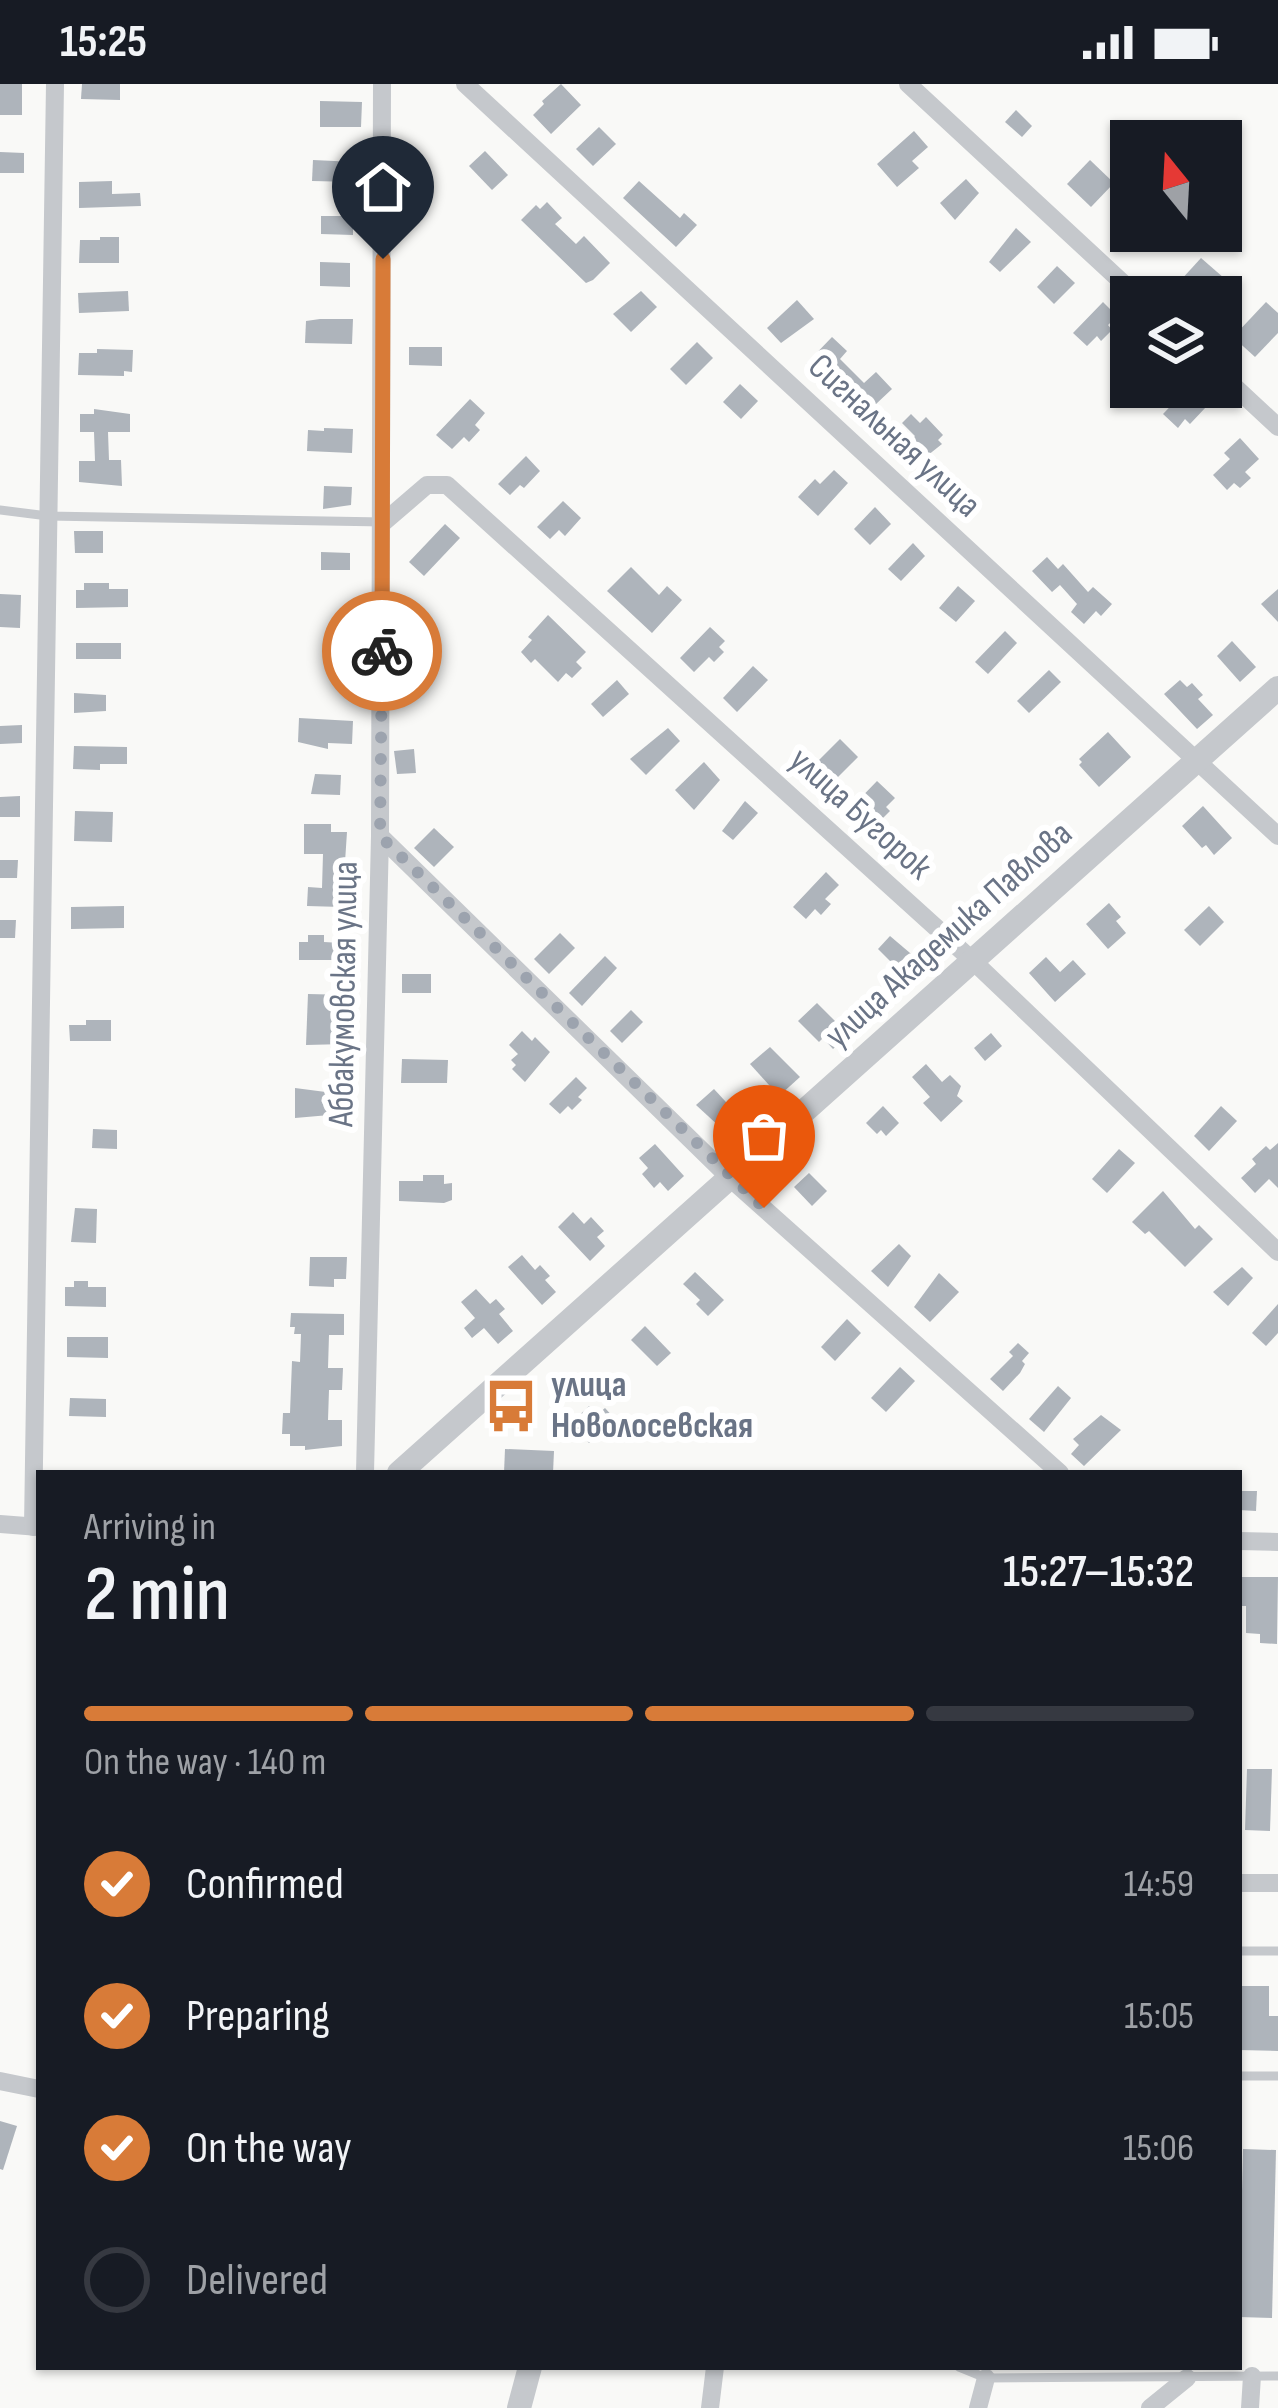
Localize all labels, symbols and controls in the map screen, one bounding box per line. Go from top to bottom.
text: 15:25 [60,15,147,70]
north arrow [1110,120,1242,252]
map controls [1110,120,1242,408]
pin [332,136,434,259]
icon: home [350,154,416,220]
button: layers [1110,276,1242,408]
street label: Сигнальная улица [799,345,989,527]
courier [322,591,442,711]
icon: bike [349,618,415,684]
street label: улица Бугорок [780,739,940,889]
street label: улица Академика Павлова [817,813,1081,1057]
street label: Аббакумовская улица [320,861,368,1128]
pin [713,1085,815,1208]
icon: bag [731,1103,797,1169]
place label: улица Новолосевская [551,1364,753,1448]
bus stop icon: улица Новолосевская [482,1377,540,1435]
text: Arriving in [84,1504,216,1551]
text: 15:27–15:32 [1003,1545,1194,1600]
text: 2 min [84,1549,230,1642]
text: On the way · 140 m [84,1739,326,1786]
icon: check [84,1851,150,1917]
text: Confirmed [186,1857,344,1912]
text: 14:59 [1124,1861,1194,1908]
icon: check [84,1983,150,2049]
text: Preparing [186,1989,330,2044]
text: 15:05 [1124,1993,1194,2040]
icon: check [84,2115,150,2181]
text: On the way [186,2121,352,2176]
text: 15:06 [1123,2125,1194,2172]
text: Delivered [186,2253,328,2308]

